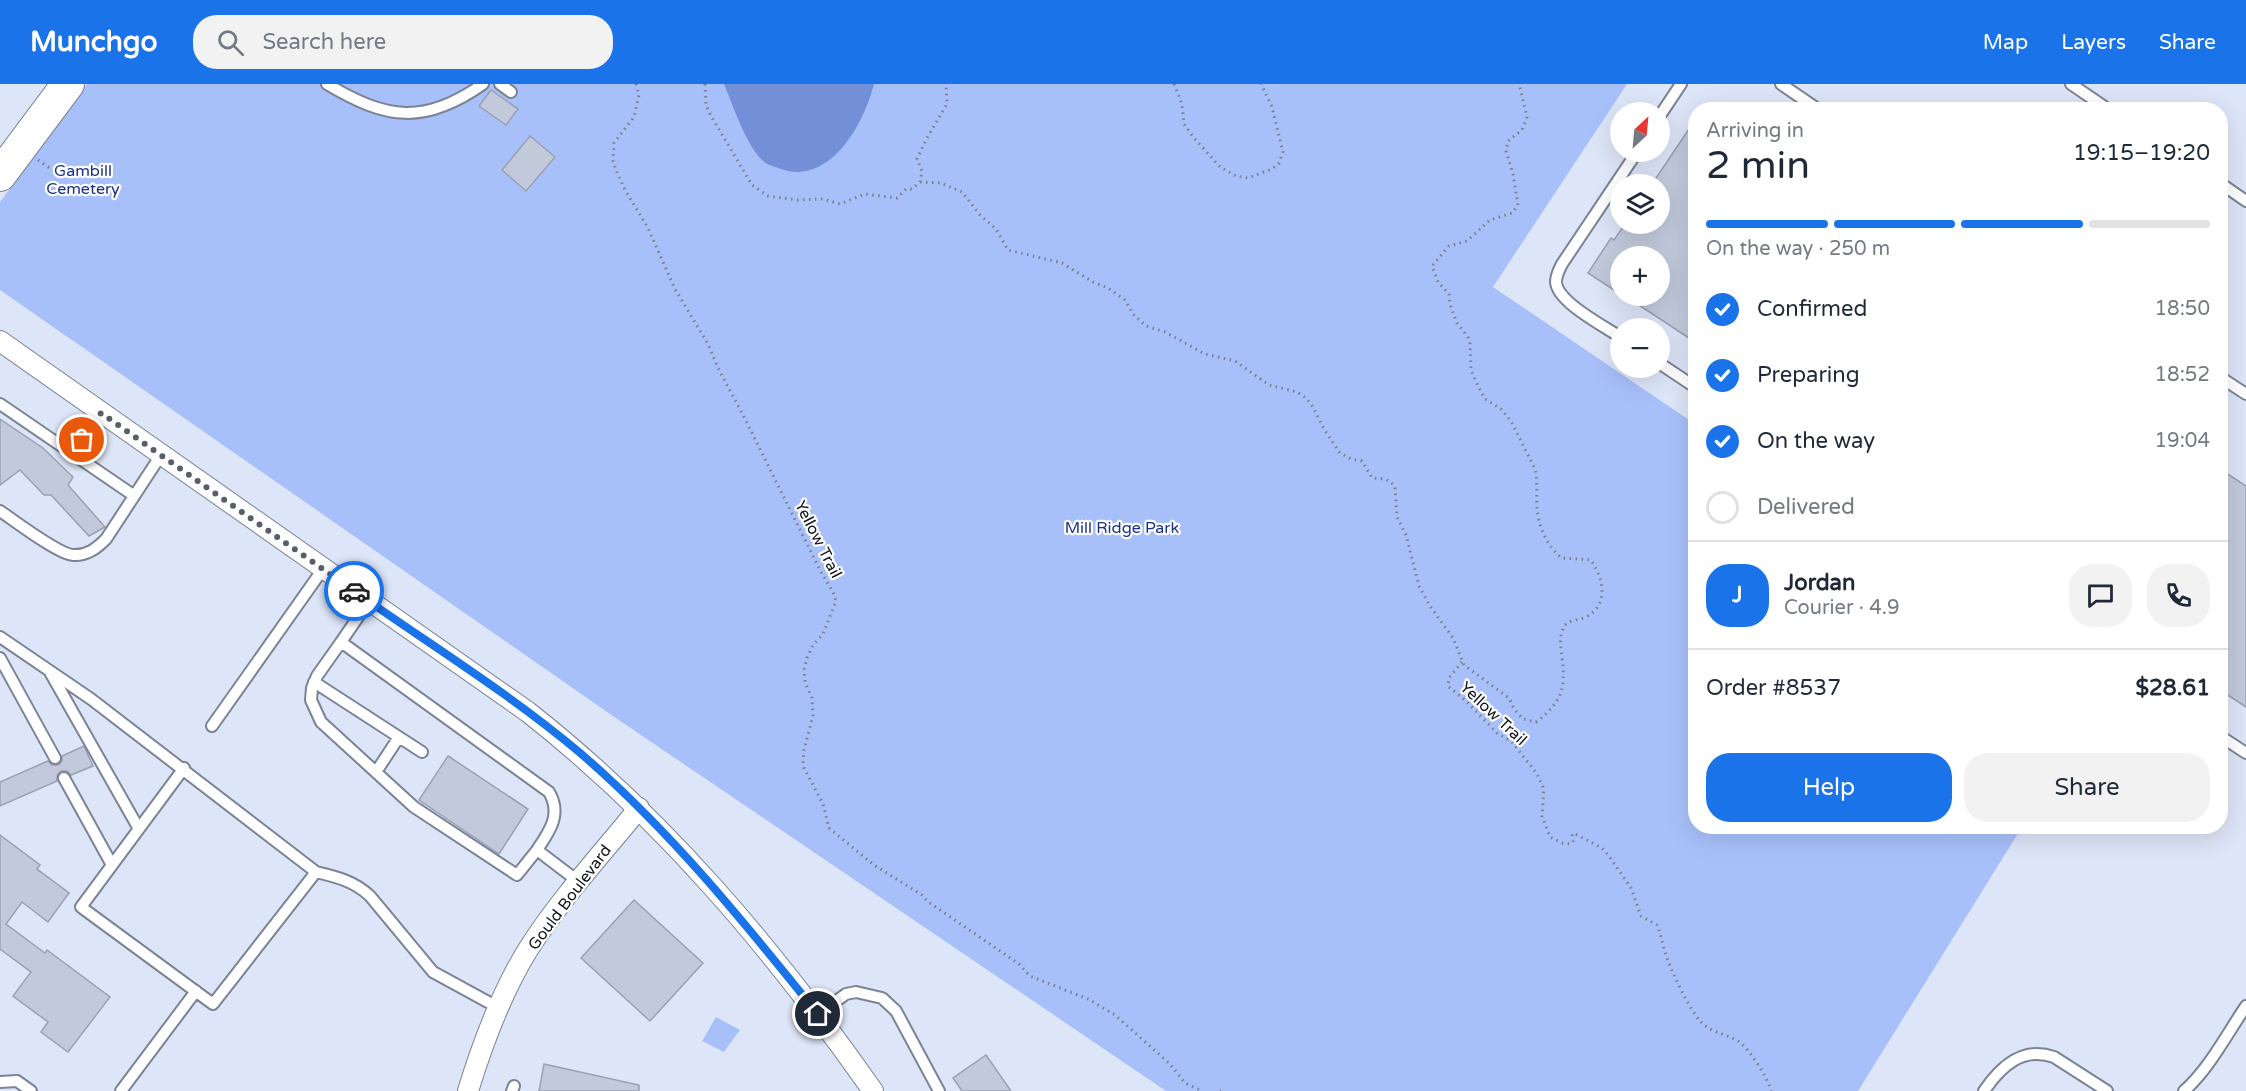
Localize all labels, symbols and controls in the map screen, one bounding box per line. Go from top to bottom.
search box [193,15,613,69]
text: Munchgo [30,25,157,59]
icon: search [214,26,247,59]
text: Search here [262,29,386,55]
text: Map [1983,30,2028,55]
text: Layers [2061,30,2126,55]
text: Share [2159,30,2216,55]
north arrow [1610,102,1670,162]
map controls [1610,102,1670,378]
text: Arriving in [1706,119,1804,143]
text: 19:15–19:20 [2073,140,2210,166]
text: 2 min [1706,142,1810,189]
park label: Gambill Cemetery [46,161,120,199]
button: layers [1610,174,1670,234]
text: On the way · 250 m [1706,237,1890,261]
button: + [1610,246,1670,306]
icon: check [1706,293,1739,326]
text: Confirmed [1757,296,1867,322]
text: 18:50 [2155,297,2210,321]
button: − [1610,318,1670,378]
icon: check [1706,359,1739,392]
text: Preparing [1757,362,1860,388]
text: 18:52 [2155,363,2210,387]
pin [56,414,107,465]
icon: bag [65,423,98,456]
icon: check [1706,425,1739,458]
text: On the way [1757,428,1875,454]
text: 19:04 [2155,429,2210,453]
text: Delivered [1757,494,1855,520]
street label: Yellow Trail [790,497,846,582]
park label: Mill Ridge Park [1065,518,1179,538]
courier [324,561,384,621]
button: chat [2069,564,2132,627]
button: phone [2147,564,2210,627]
text: Jordan [1784,570,1855,596]
icon: car [338,575,371,608]
text: J [1732,582,1743,608]
text: Courier · 4.9 [1784,596,1899,620]
text: Order #8537 [1706,675,1841,701]
text: $28.61 [2135,675,2210,701]
street label: Yellow Trail [1456,678,1531,750]
button: Help [1706,753,1952,822]
button: Share [1964,753,2210,822]
street label: Gould Boulevard [524,841,616,954]
pin [792,988,843,1039]
icon: home [801,997,834,1030]

